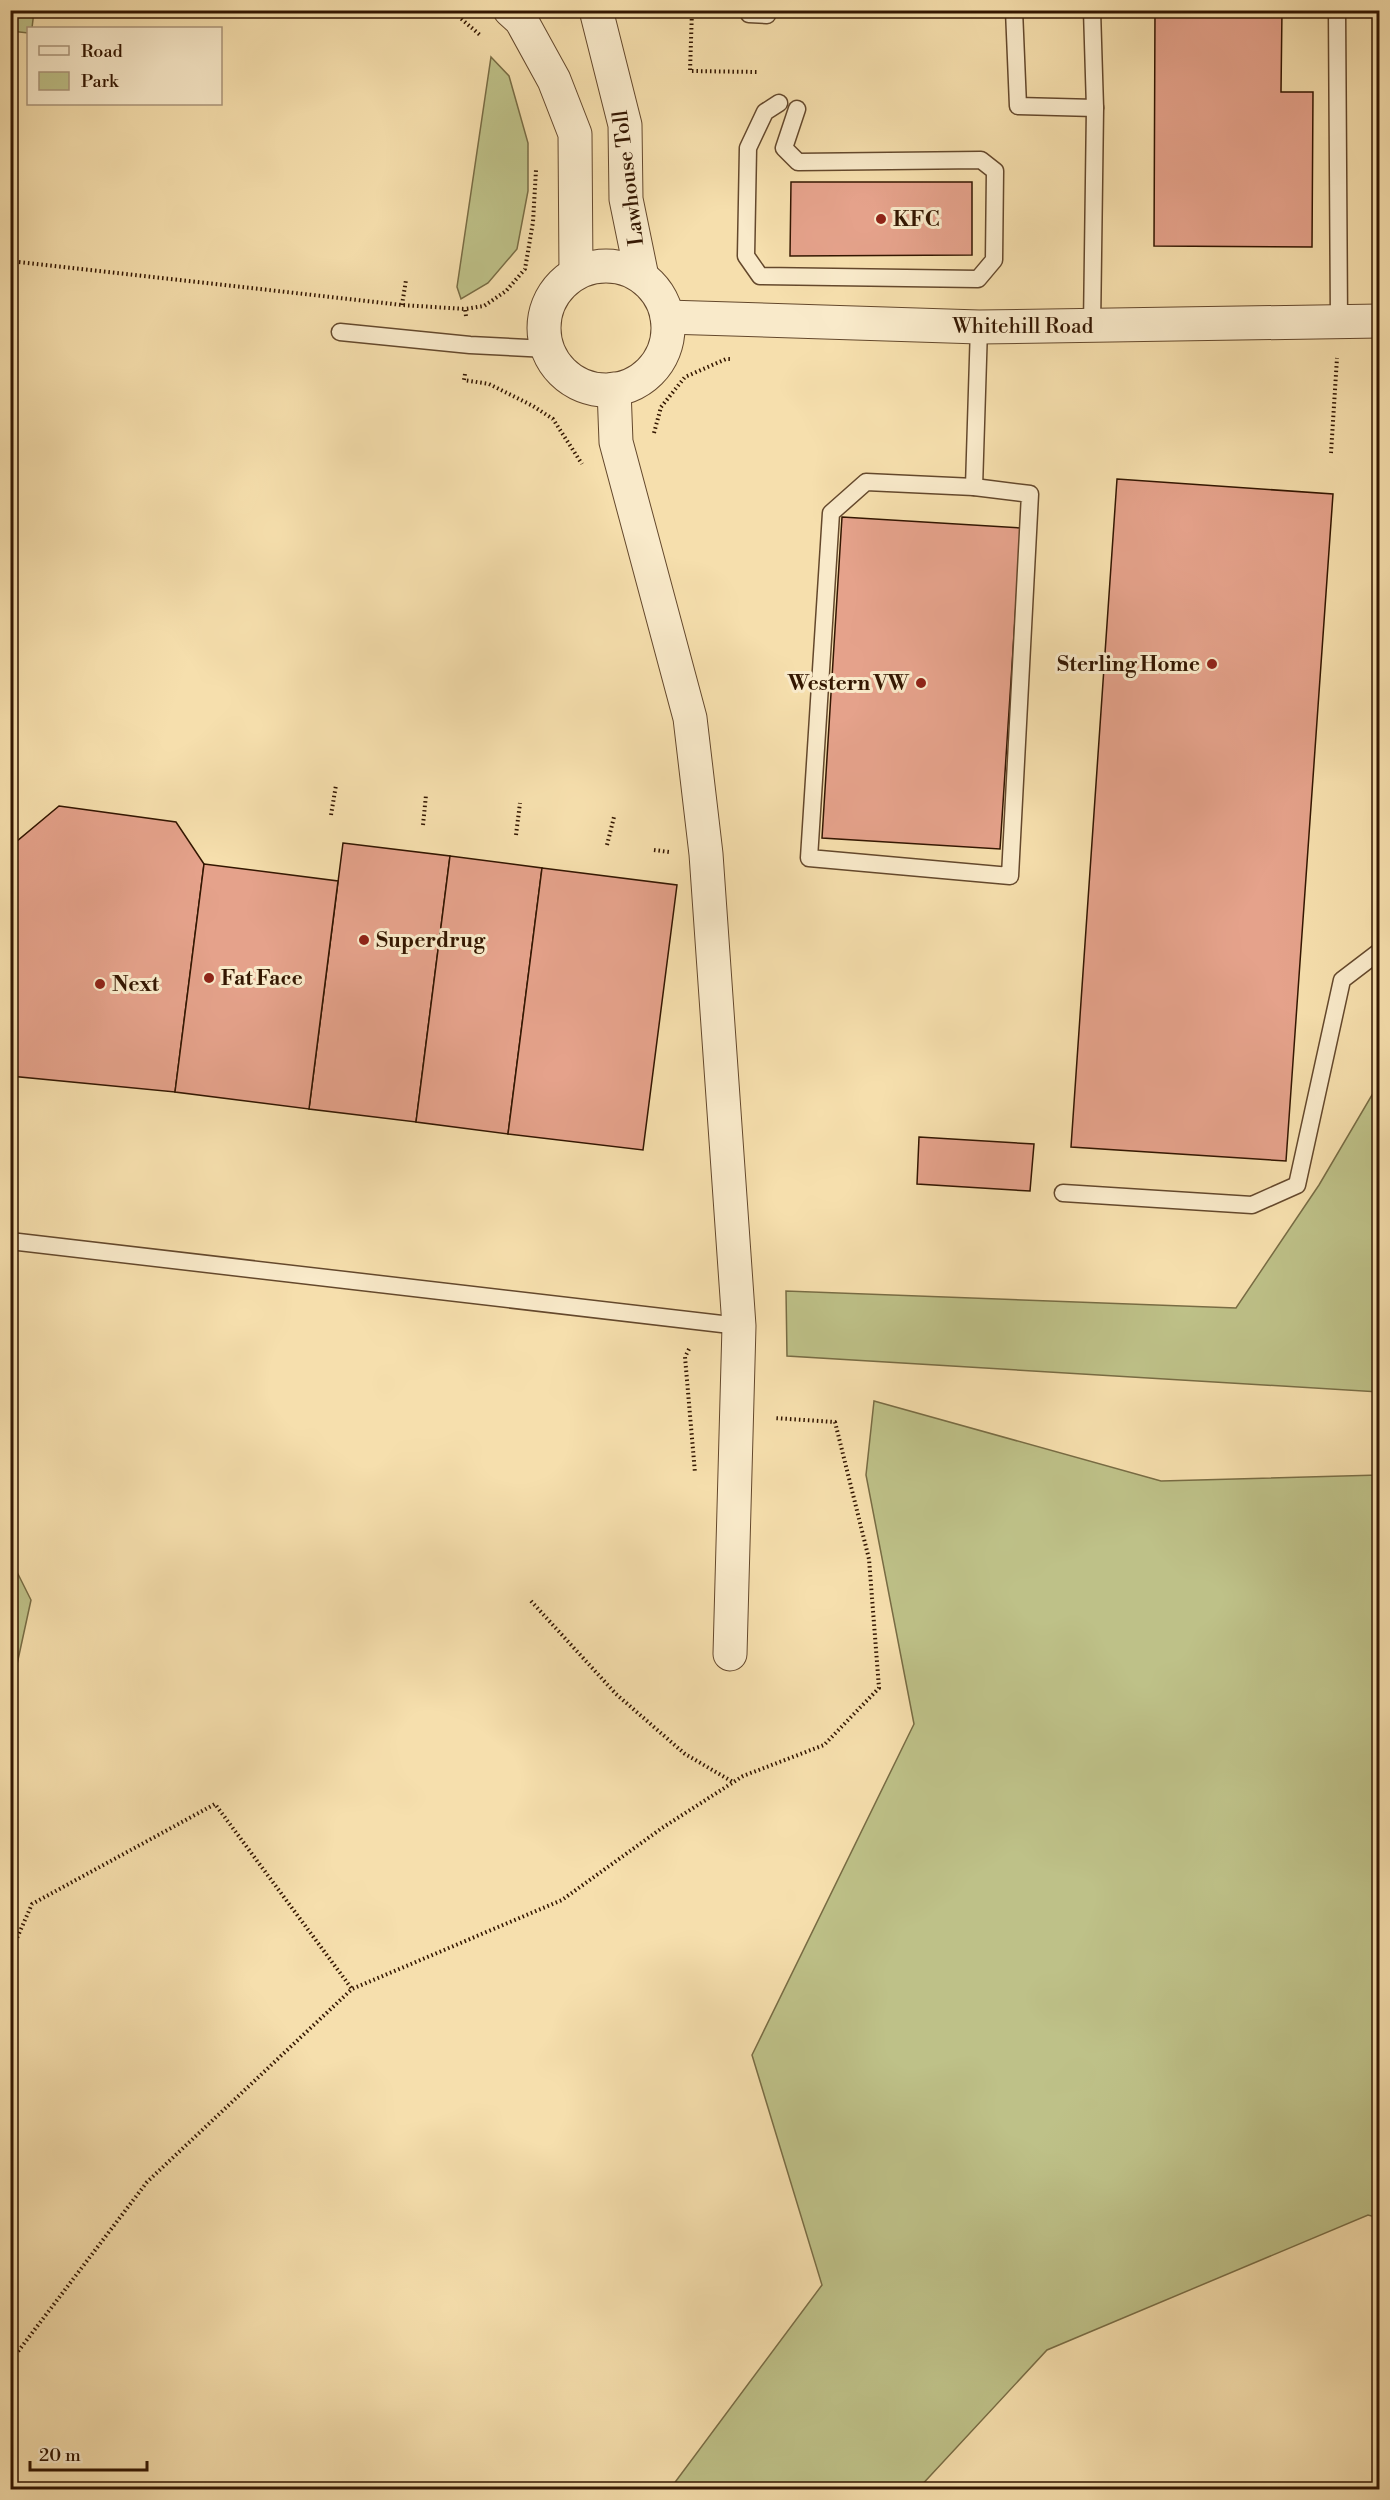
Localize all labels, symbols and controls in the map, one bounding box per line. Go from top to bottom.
legend [27,27,222,105]
text: Road [81,40,124,63]
text: Park [81,70,120,93]
street label: Lawhouse Toll [608,109,650,247]
place label: KFC [893,207,940,233]
marker: KFC [874,212,888,226]
street label: Whitehill Road [951,314,1094,340]
place label: Sterling Home [1057,652,1200,678]
marker: Sterling Home [1205,657,1219,671]
place label: Western VW [787,671,910,697]
marker: Western VW [914,676,928,690]
place label: Superdrug [376,928,486,954]
marker: Superdrug [357,933,371,947]
place label: Fat Face [221,966,303,992]
marker: Fat Face [202,971,216,985]
place label: Next [112,972,160,998]
marker: Next [93,977,107,991]
scale bar [30,2434,147,2472]
text: 20 m [39,2444,81,2467]

